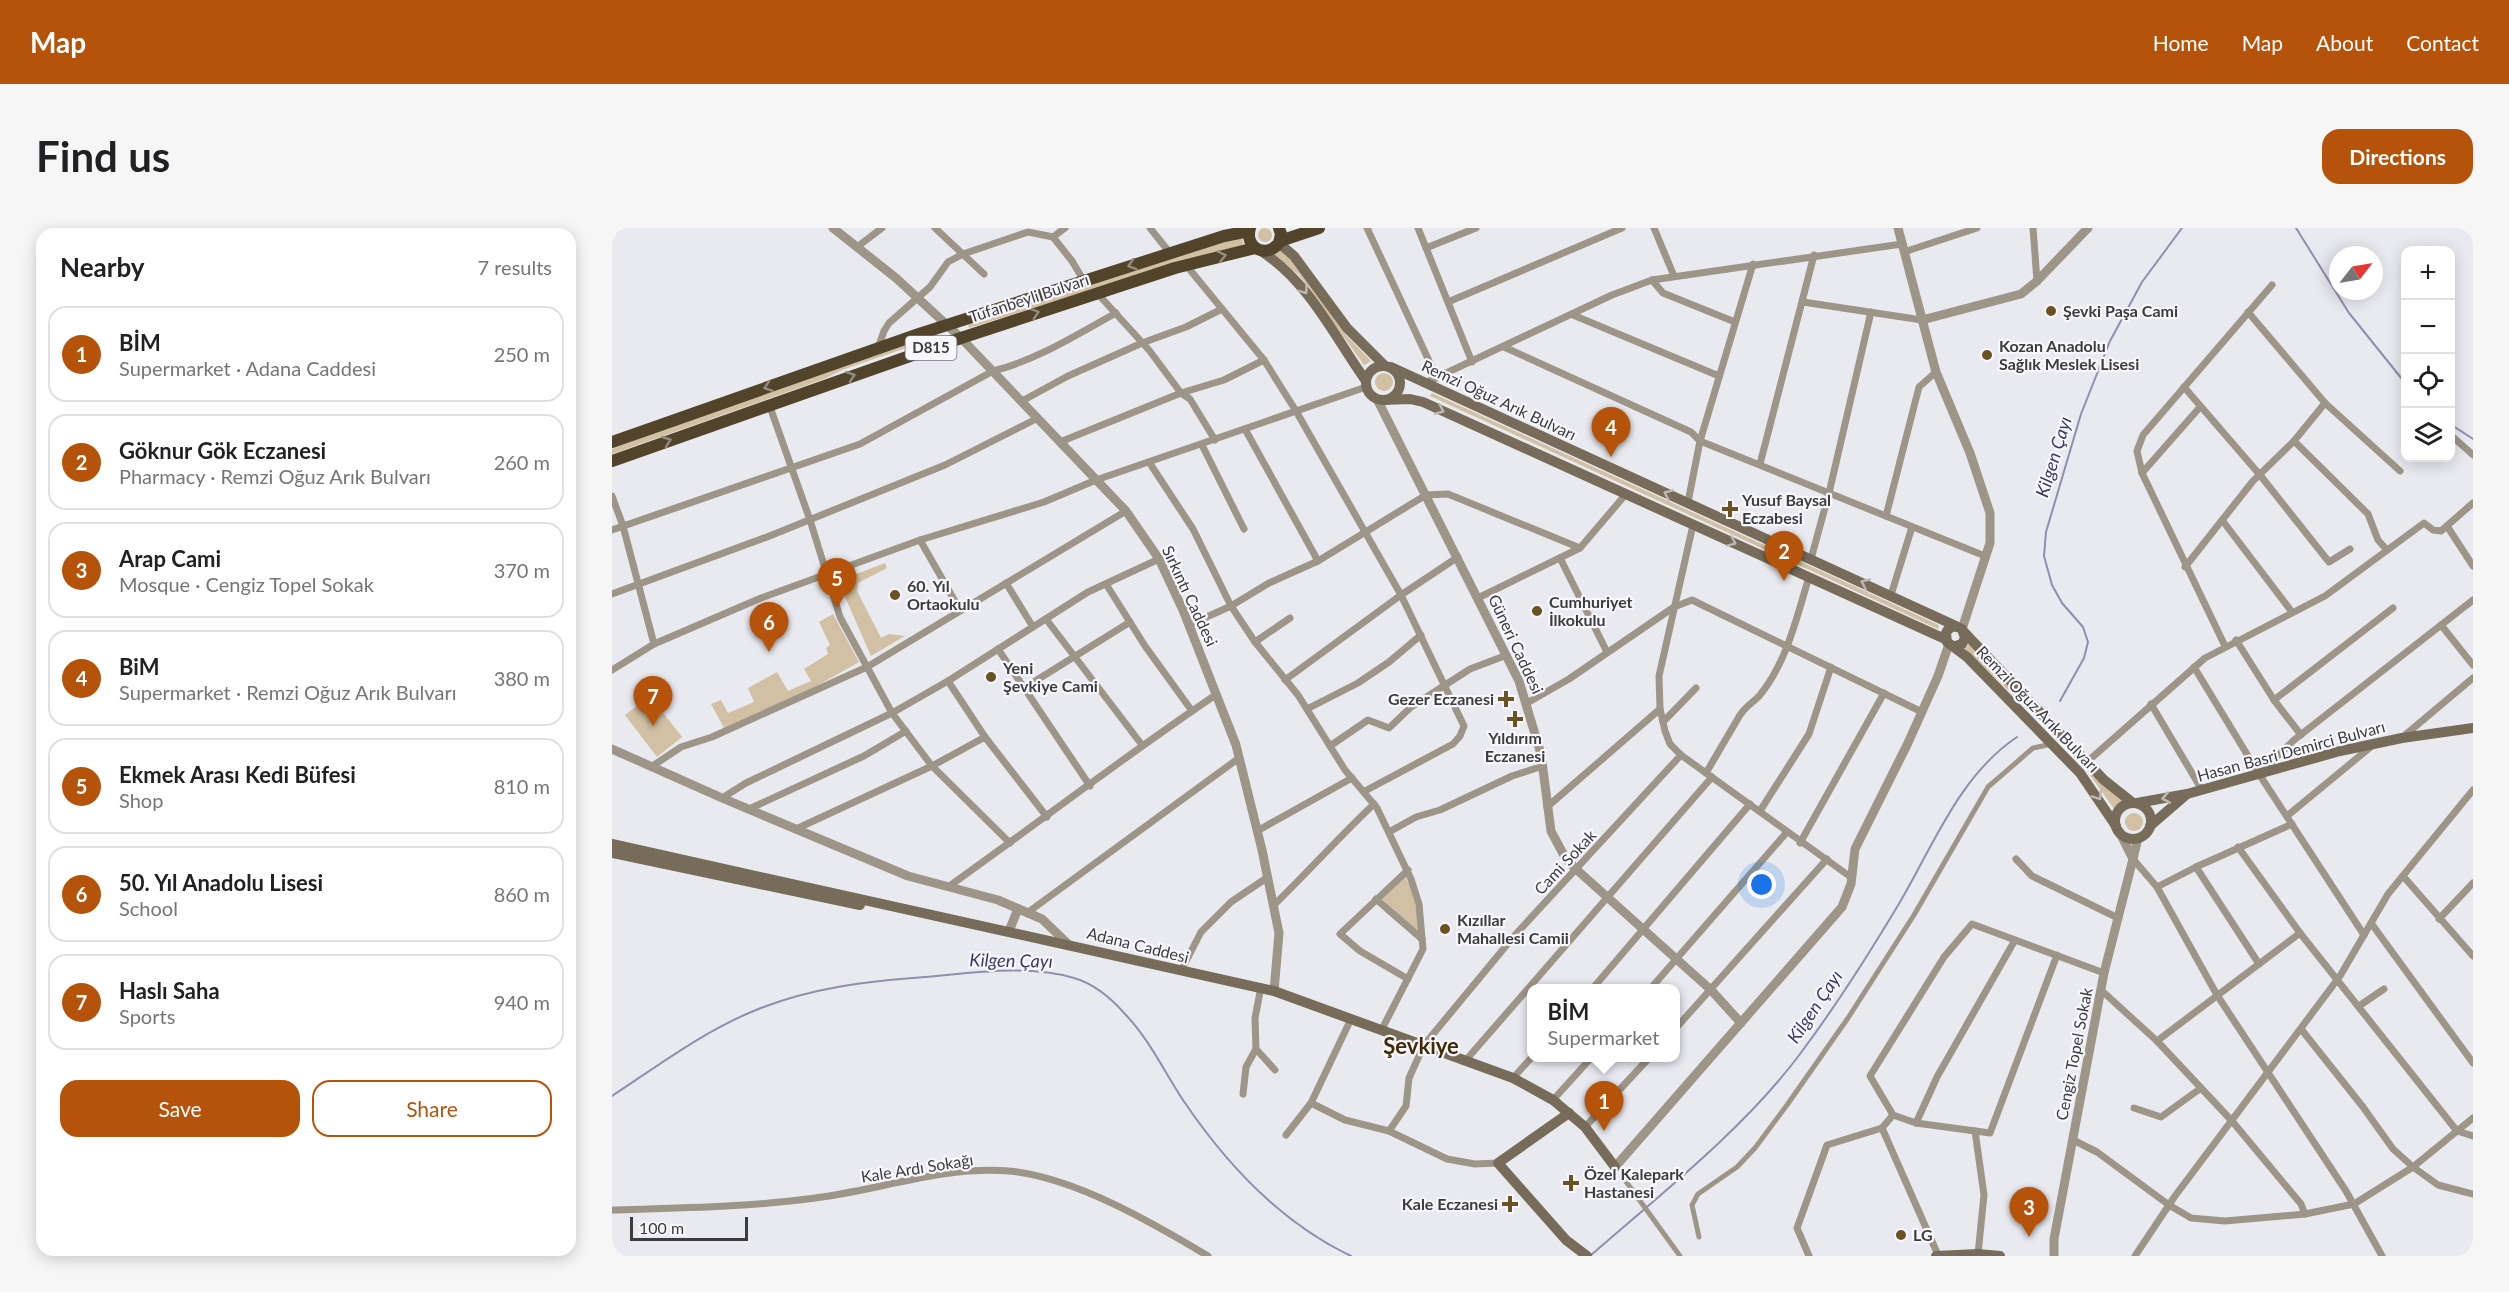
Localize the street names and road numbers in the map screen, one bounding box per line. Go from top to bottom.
street label: Tufanbeyli Bulvarı [967,269,1091,326]
road number: D815 [906,336,956,360]
street label: Remzi Oğuz Arık Bulvarı [1419,355,1579,444]
street label: Sırkıntı Caddesi [1159,542,1222,649]
street label: Güneri Caddesi [1485,591,1548,696]
street label: Remzi Oğuz Arık Bulvarı [1973,642,2104,776]
street label: Hasan Basri Demirci Bulvarı [2195,716,2387,785]
street label: Cami Sokak [1530,825,1600,898]
street label: Adana Caddesi [1085,923,1191,966]
street label: Cengiz Topel Sokak [2051,985,2096,1122]
street label: Kale Ardı Sokağı [859,1149,974,1186]

